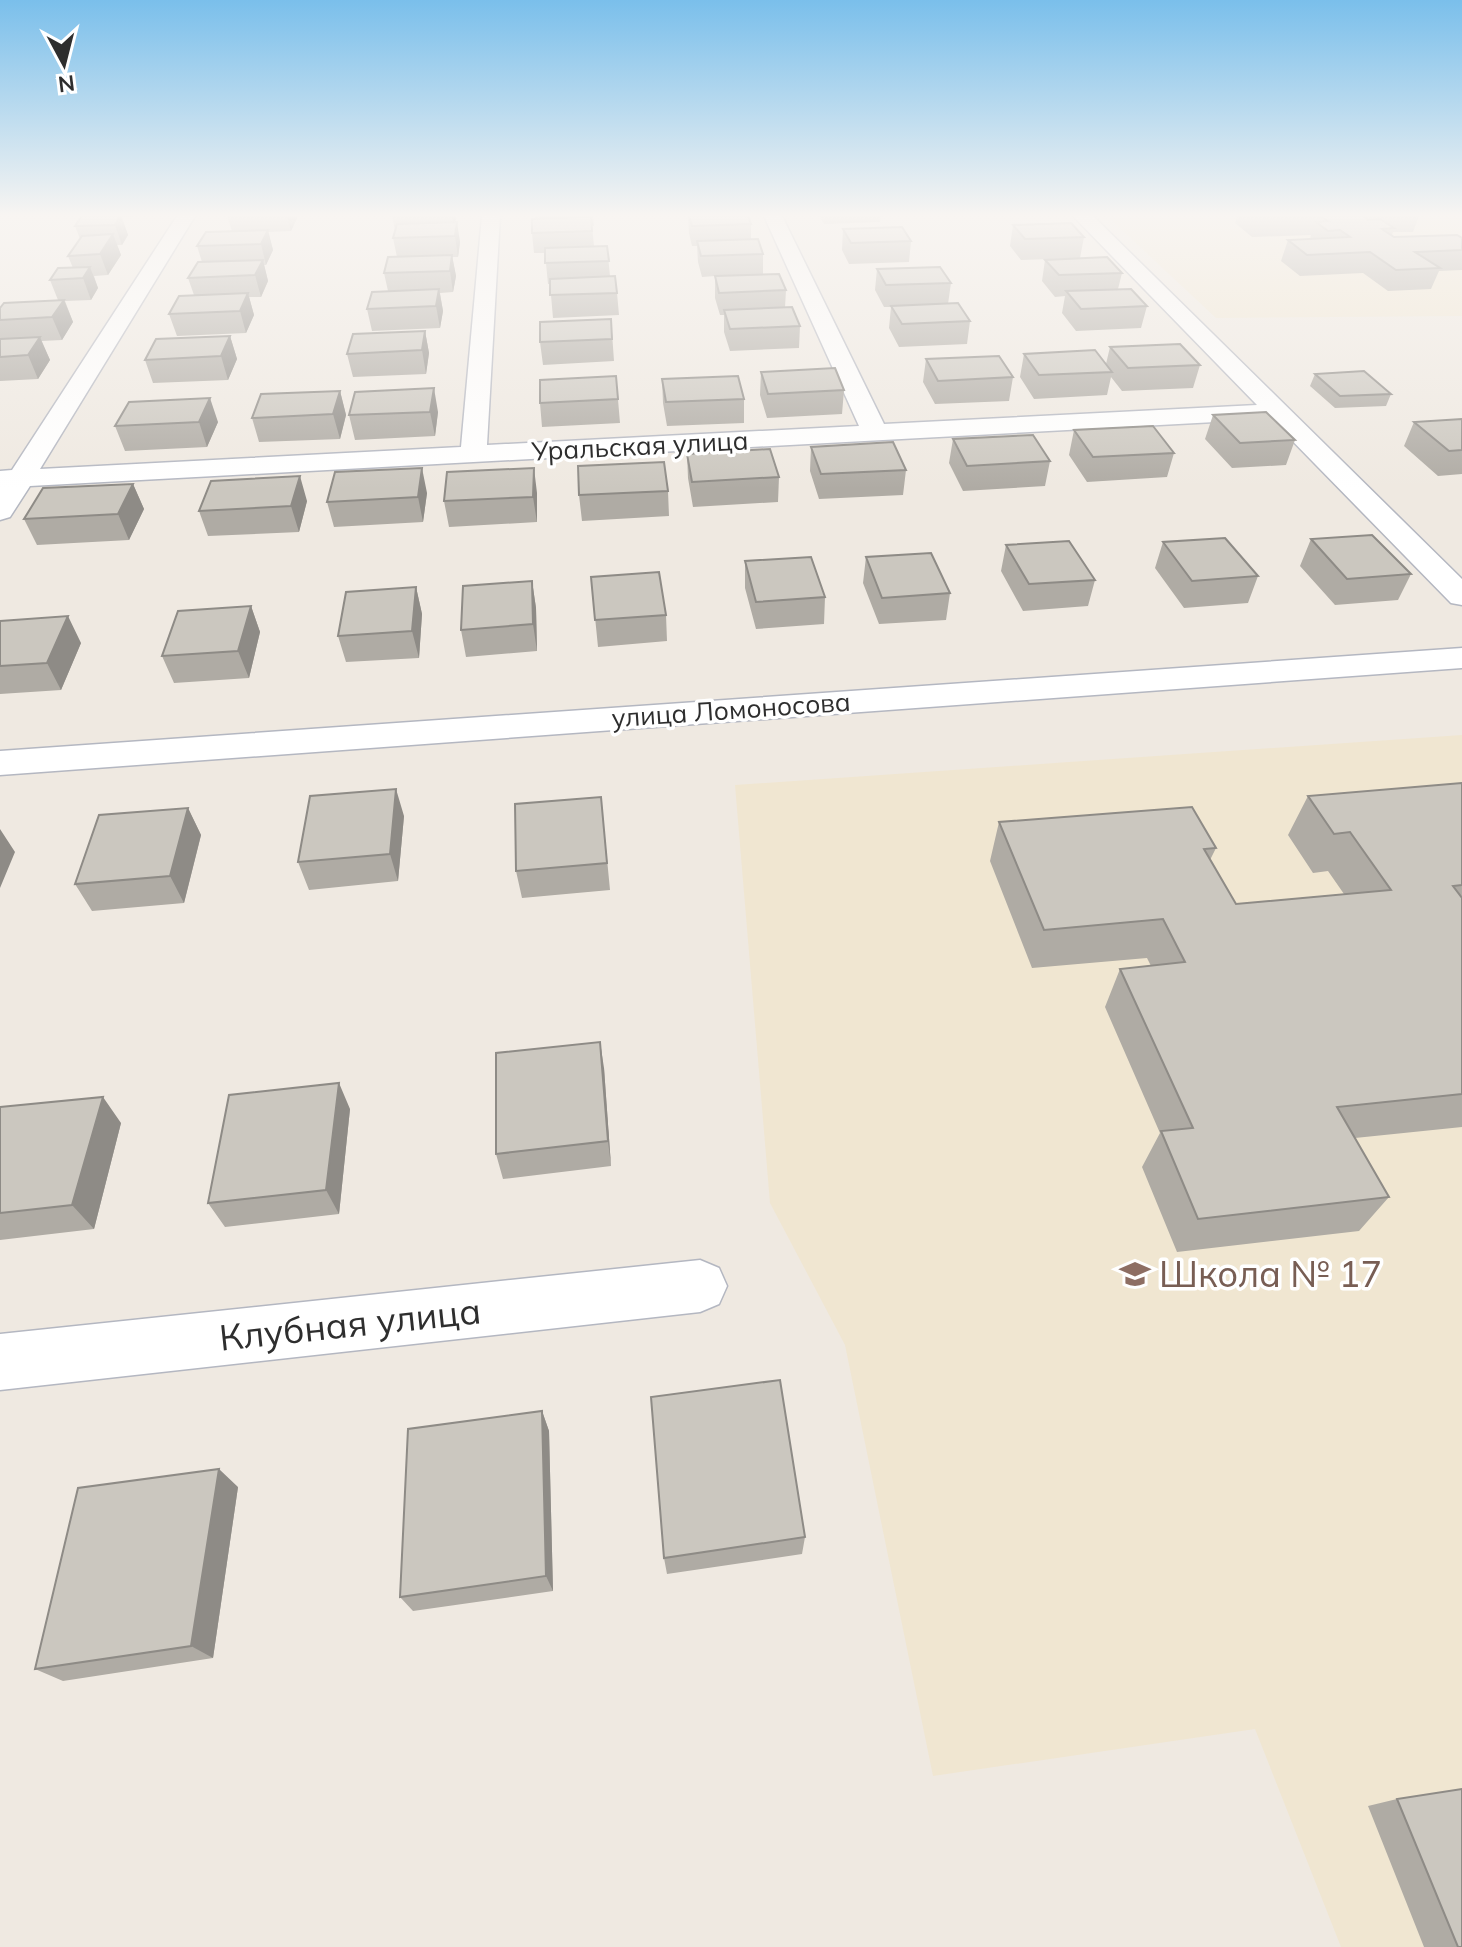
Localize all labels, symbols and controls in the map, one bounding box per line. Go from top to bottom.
north arrow [24,24,104,104]
text: N [56,69,76,99]
street label: Уральская улица [530,423,749,468]
street label: улица Ломоносова [610,685,851,734]
place label: Школа № 17 [1159,1251,1382,1296]
school or university icon: Школа № 17 [1118,1257,1152,1291]
street label: Клубная улица [217,1287,483,1360]

